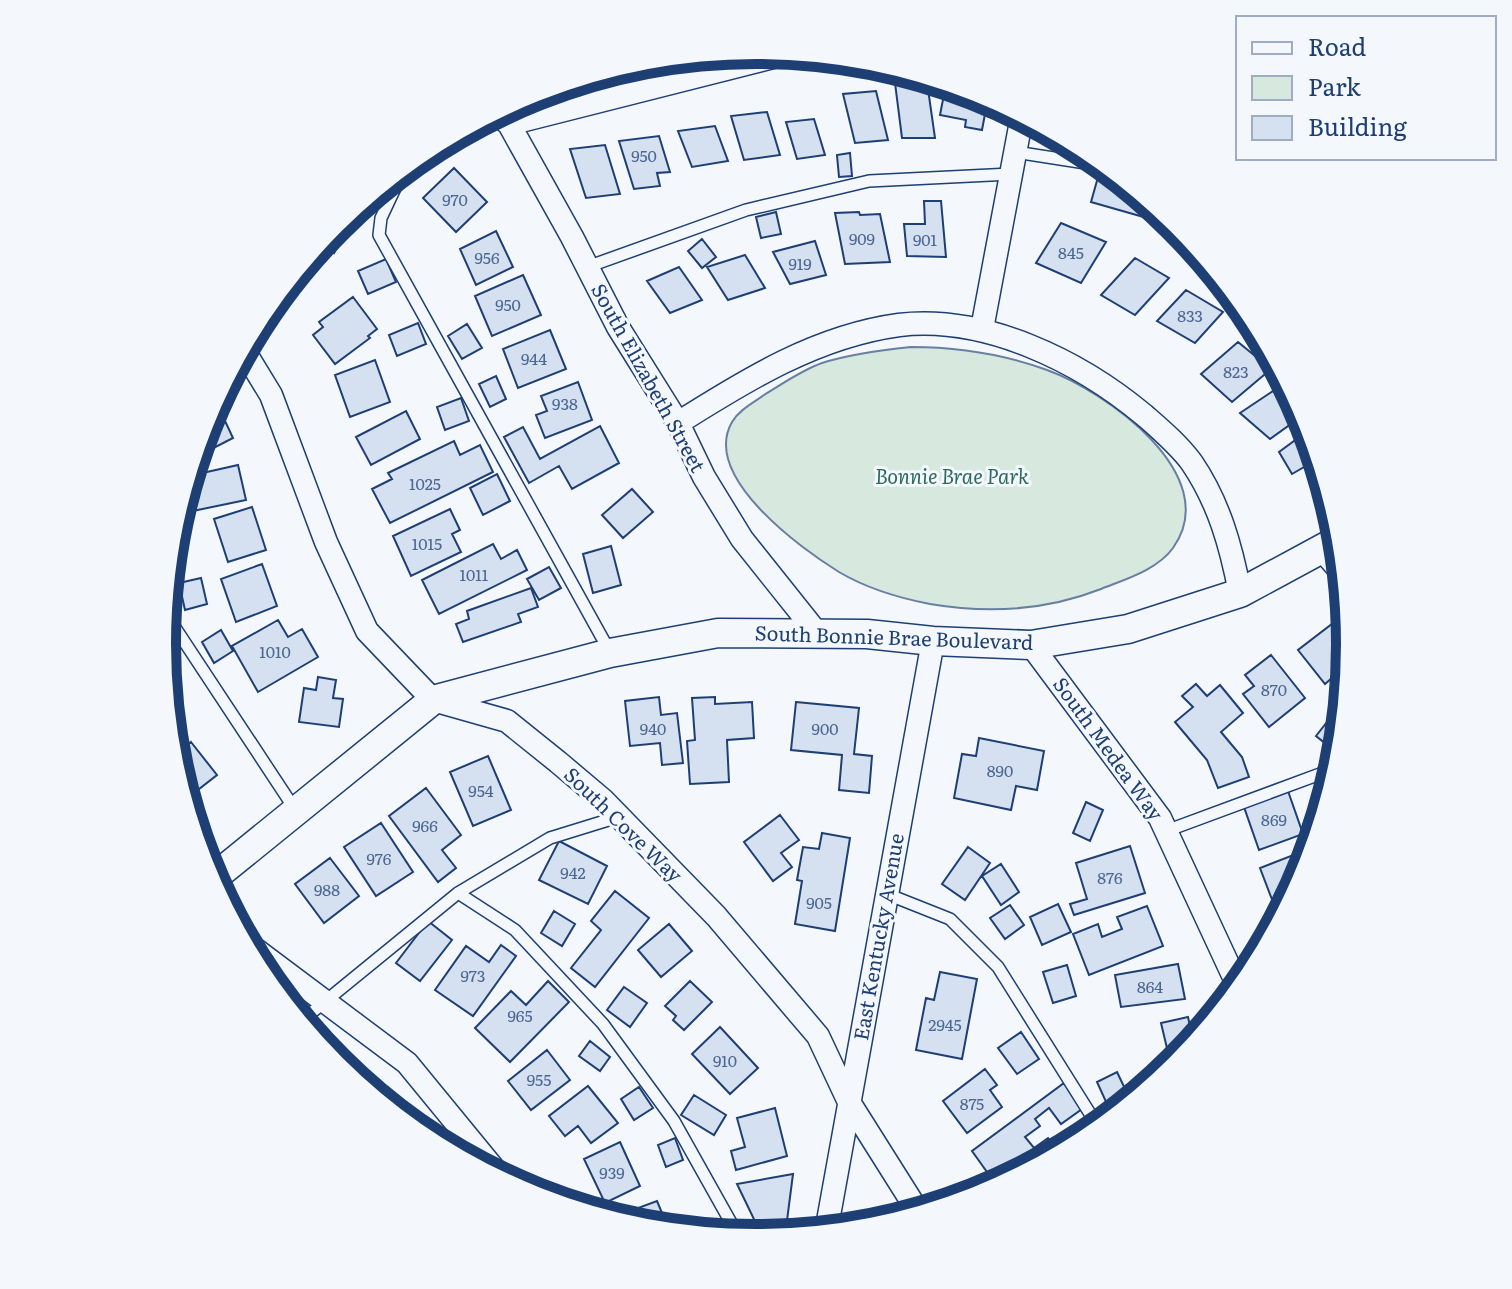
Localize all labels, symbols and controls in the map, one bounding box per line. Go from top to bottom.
legend [1236,16,1496,160]
text: Road [1308,28,1367,63]
text: Park [1308,68,1361,103]
text: Building [1308,108,1407,143]
house number: 950 [631,143,657,167]
house number: 970 [442,187,468,211]
house number: 909 [849,226,875,250]
house number: 901 [913,227,938,251]
house number: 845 [1058,240,1084,264]
house number: 956 [474,245,500,269]
house number: 919 [788,251,812,275]
street label: South Elizabeth Street [585,277,714,477]
house number: 950 [495,292,521,316]
house number: 833 [1177,303,1203,327]
house number: 944 [521,346,547,370]
house number: 823 [1223,359,1249,383]
house number: 938 [552,391,578,415]
park label: Bonnie Brae Park [875,460,1029,490]
house number: 1025 [409,471,441,495]
house number: 1015 [412,531,442,555]
house number: 1011 [460,562,489,586]
street label: South Bonnie Brae Boulevard [754,616,1034,656]
house number: 1010 [259,639,291,663]
street label: South Medea Way [1047,670,1172,826]
house number: 870 [1261,677,1287,701]
house number: 940 [640,716,666,740]
house number: 900 [812,716,838,740]
house number: 890 [987,758,1013,782]
street label: South Cove Way [558,759,691,888]
house number: 954 [468,778,494,802]
house number: 869 [1261,807,1287,831]
house number: 966 [412,813,438,837]
street label: East Kentucky Avenue [844,831,910,1043]
house number: 976 [367,846,392,870]
house number: 942 [560,860,586,884]
house number: 876 [1097,865,1123,889]
house number: 988 [314,877,340,901]
house number: 905 [806,890,832,914]
house number: 973 [461,963,485,987]
house number: 864 [1137,974,1163,998]
house number: 965 [507,1003,533,1027]
house number: 2945 [928,1012,962,1036]
house number: 910 [713,1048,737,1072]
house number: 955 [527,1067,551,1091]
house number: 875 [960,1091,984,1115]
house number: 939 [599,1160,625,1184]

